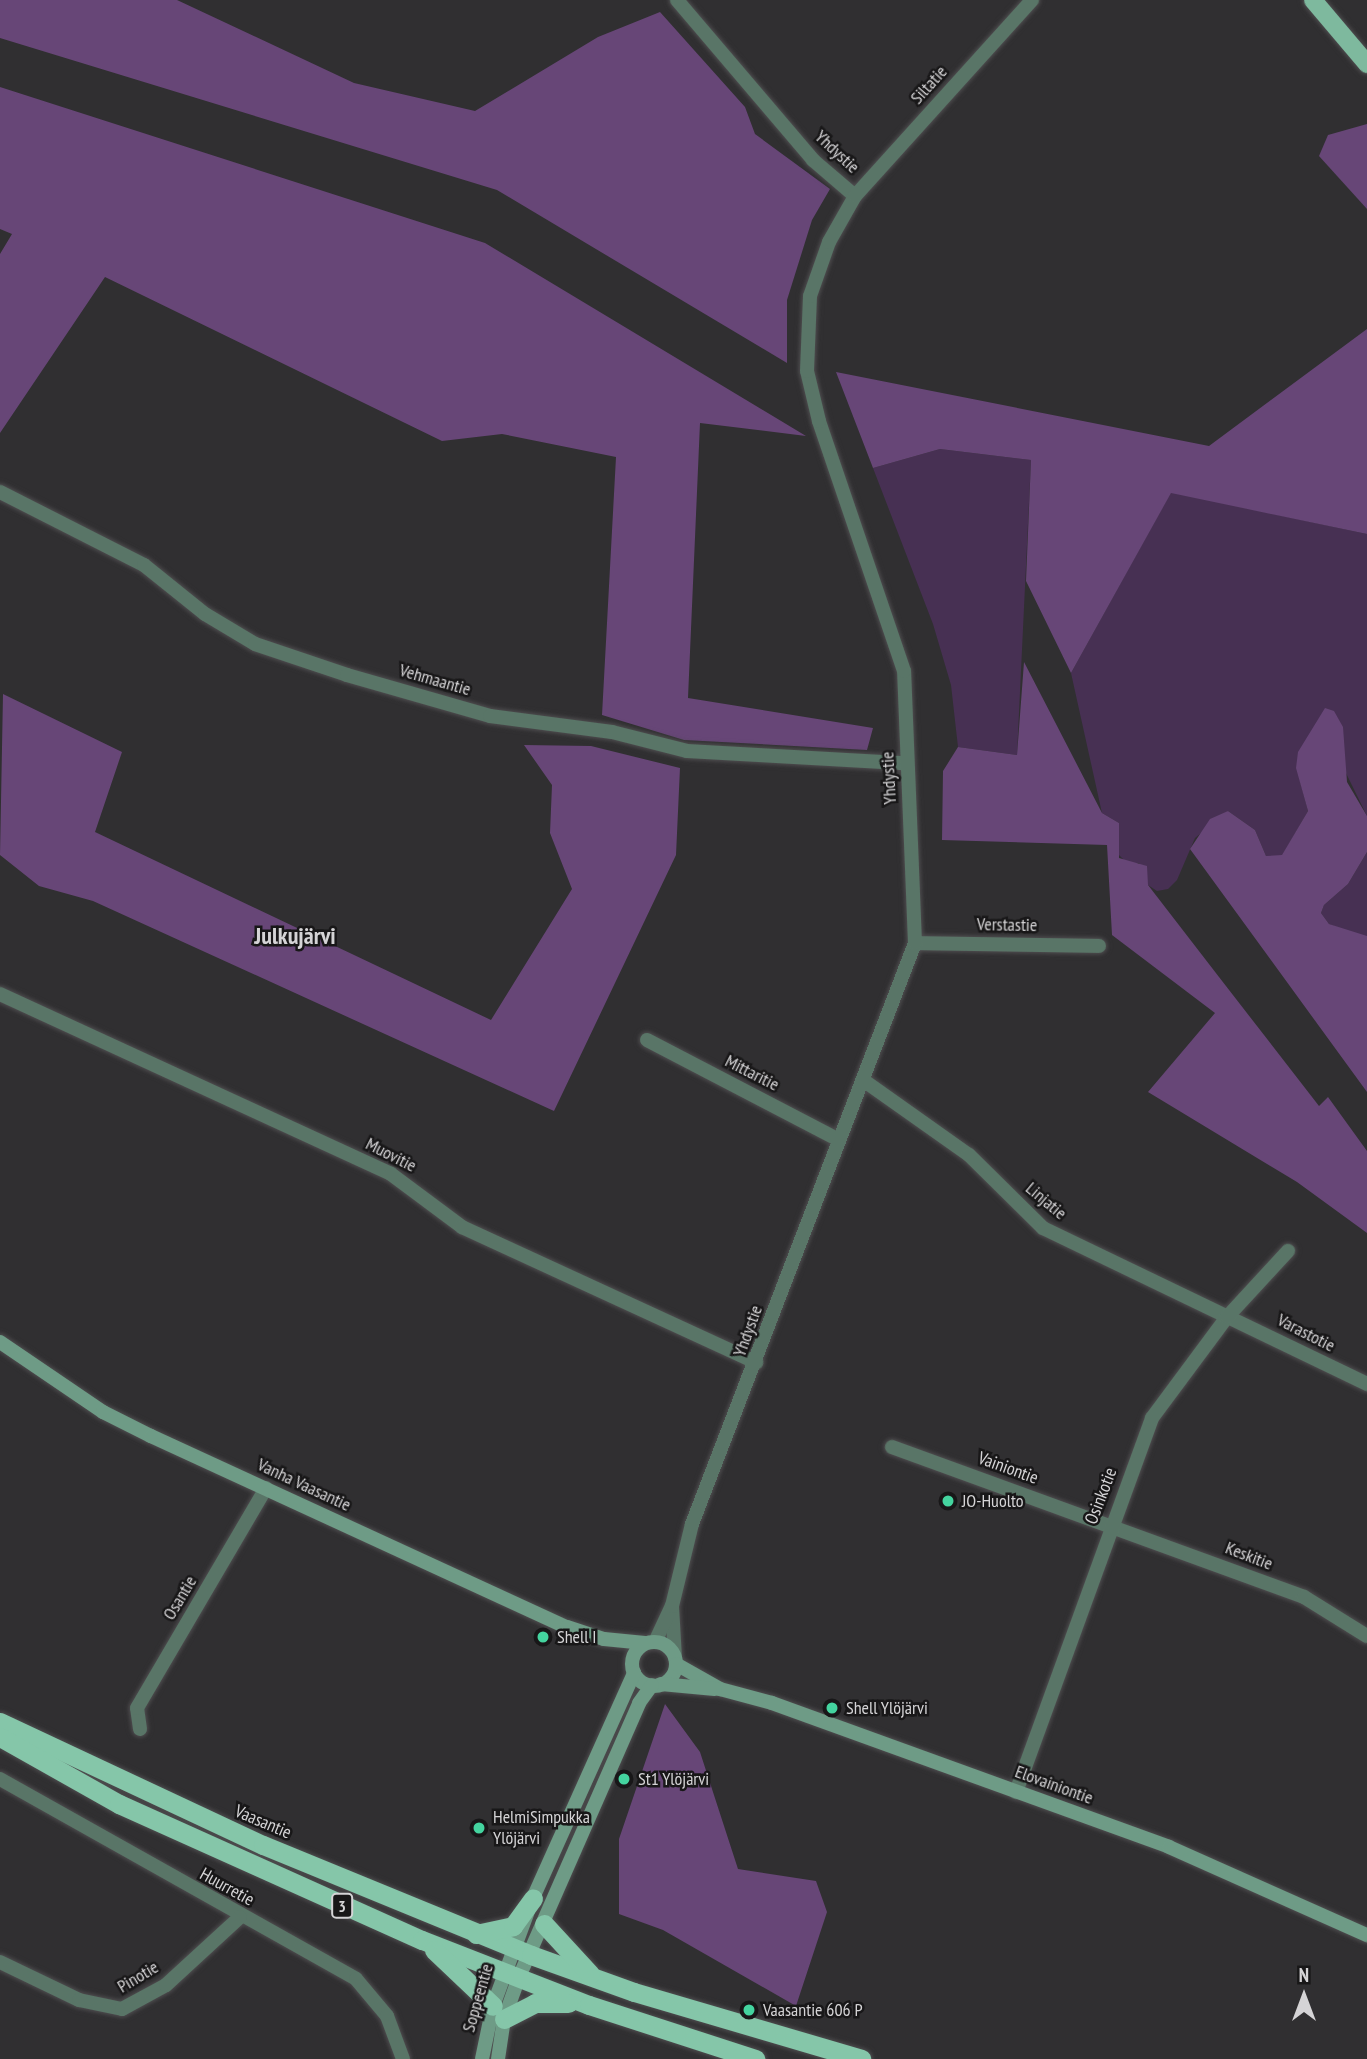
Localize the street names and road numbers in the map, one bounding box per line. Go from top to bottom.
street label: Siltatie [906,61,952,109]
street label: Yhdystie [810,126,864,178]
street label: Vehmaantie [397,660,473,700]
street label: Yhdystie [877,751,901,805]
street label: Verstastie [977,914,1037,936]
street label: Mittaritie [721,1050,783,1096]
street label: Muovitie [362,1133,420,1177]
street label: Linjatie [1021,1178,1071,1224]
street label: Yhdystie [729,1302,767,1360]
street label: Varastotie [1274,1309,1338,1357]
street label: Vainiontie [975,1447,1041,1489]
street label: Vanha Vaasantie [254,1454,354,1516]
street label: Osinkotie [1080,1465,1122,1527]
street label: Keskitie [1222,1537,1276,1575]
street label: Osantie [159,1572,201,1624]
street label: Elovainiontie [1012,1761,1096,1809]
street label: Vaasantie [231,1800,295,1844]
street label: Huurretie [196,1863,258,1911]
road number: 3 [330,1894,354,1918]
street label: Pinotie [114,1956,162,1998]
street label: Soppeentie [458,1961,498,2035]

